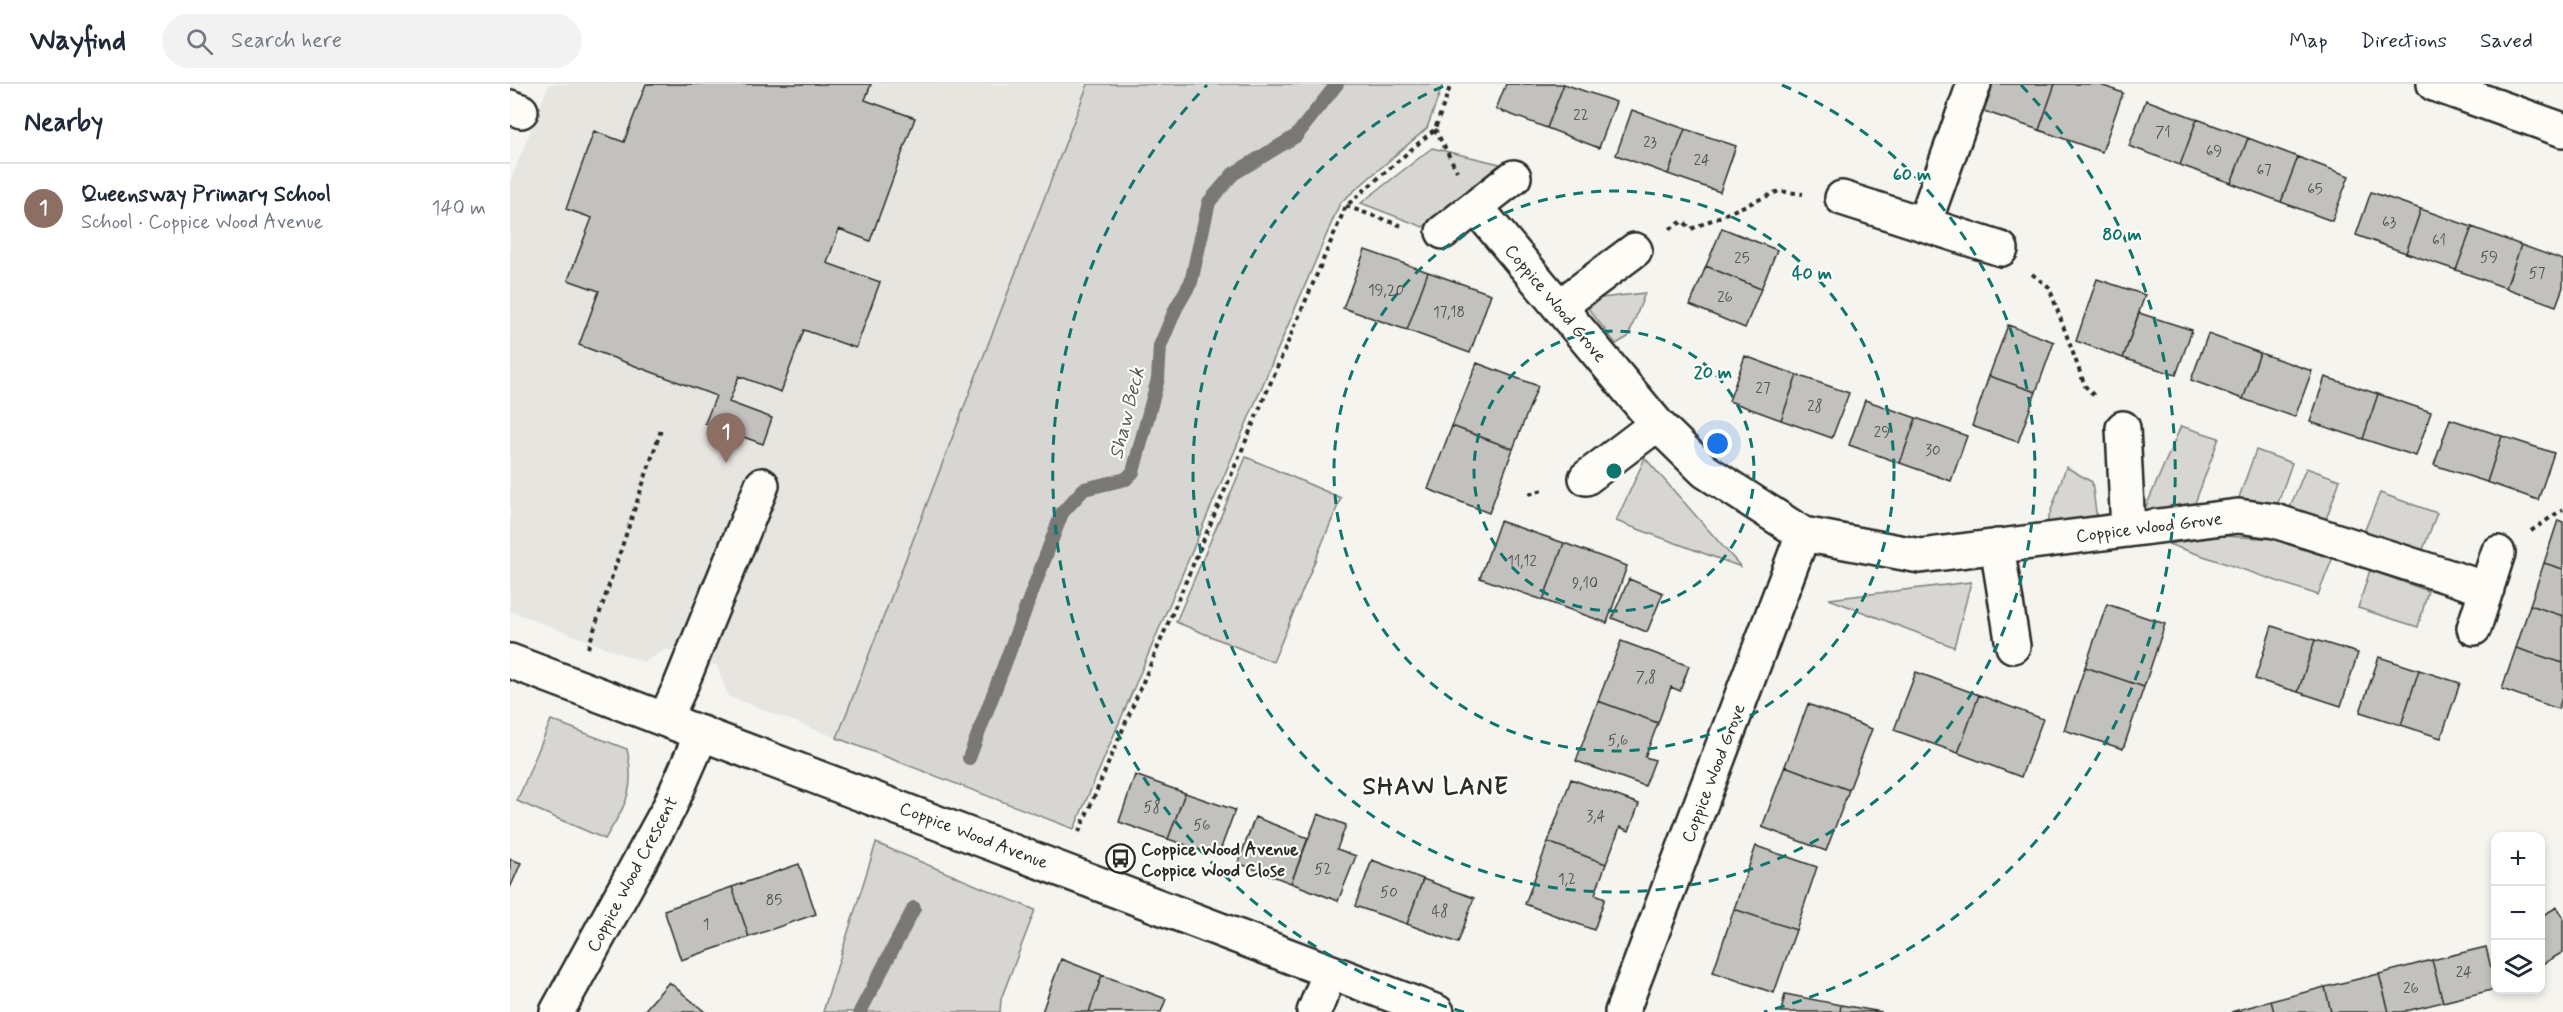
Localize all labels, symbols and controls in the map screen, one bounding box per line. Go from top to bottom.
search box [162,14,582,68]
text: Wayfind [30,23,126,60]
icon: search [183,25,216,58]
text: Search here [231,27,342,55]
text: Map [2289,27,2328,55]
text: Directions [2361,27,2447,55]
text: Saved [2480,27,2533,55]
text: Nearby [24,106,103,140]
house number: 22 [1573,106,1589,126]
house number: 71 [2155,123,2171,143]
house number: 23 [1643,133,1657,153]
house number: 69 [2206,142,2222,162]
house number: 24 [1694,151,1710,171]
house number: 67 [2256,161,2272,181]
text: 60 m [1893,163,1931,187]
house number: 65 [2307,180,2323,200]
text: Queensway Primary School [81,181,331,209]
text: 1 [39,195,48,222]
text: 140 m [432,195,486,222]
text: School · Coppice Wood Avenue [81,209,323,236]
house number: 63 [2382,213,2396,233]
text: 80 m [2102,223,2142,247]
house number: 61 [2432,231,2446,251]
street label: Coppice Wood Grove [1499,240,1612,368]
house number: 59 [2480,248,2498,268]
house number: 25 [1734,249,1750,269]
text: 40 m [1792,262,1832,286]
house number: 57 [2529,264,2546,284]
house number: 19,20 [1368,281,1404,301]
house number: 26 [1717,288,1733,308]
house number: 17,18 [1433,303,1465,323]
text: 20 m [1694,361,1732,385]
water label: Shaw Beck [1103,365,1152,462]
house number: 27 [1756,379,1771,399]
house number: 28 [1807,397,1823,417]
pin: 1 [706,414,746,463]
house number: 29 [1874,423,1890,443]
your location [1703,429,1732,458]
house number: 30 [1925,441,1941,461]
centre of rings [1604,461,1624,481]
street label: Coppice Wood Grove [2075,507,2224,549]
house number: 11,12 [1507,552,1537,572]
house number: 9,10 [1572,574,1598,594]
house number: 7,8 [1636,668,1656,688]
street label: Coppice Wood Grove [1676,700,1752,846]
house number: 5,6 [1608,731,1628,751]
district label: SHAW LANE [1363,772,1509,803]
street label: Coppice Wood Crescent [582,792,684,956]
street label: Coppice Wood Avenue [896,797,1051,875]
house number: 58 [1143,798,1161,818]
house number: 3,4 [1586,807,1606,827]
house number: 56 [1193,816,1211,836]
map controls [2491,832,2545,994]
button: + [2491,832,2545,886]
place label: Coppice Wood Avenue Coppice Wood Close [1141,838,1299,883]
bus stop icon: Coppice Wood Avenue Coppice Wood Close [1104,843,1136,875]
house number: 52 [1315,860,1332,880]
house number: 1,2 [1558,870,1576,890]
house number: 50 [1380,883,1398,903]
button: − [2491,886,2545,940]
house number: 85 [766,891,782,911]
house number: 48 [1432,902,1448,922]
house number: 1 [703,915,709,935]
button: layers [2491,940,2545,994]
house number: 24 [2456,963,2472,983]
house number: 26 [2403,979,2419,999]

